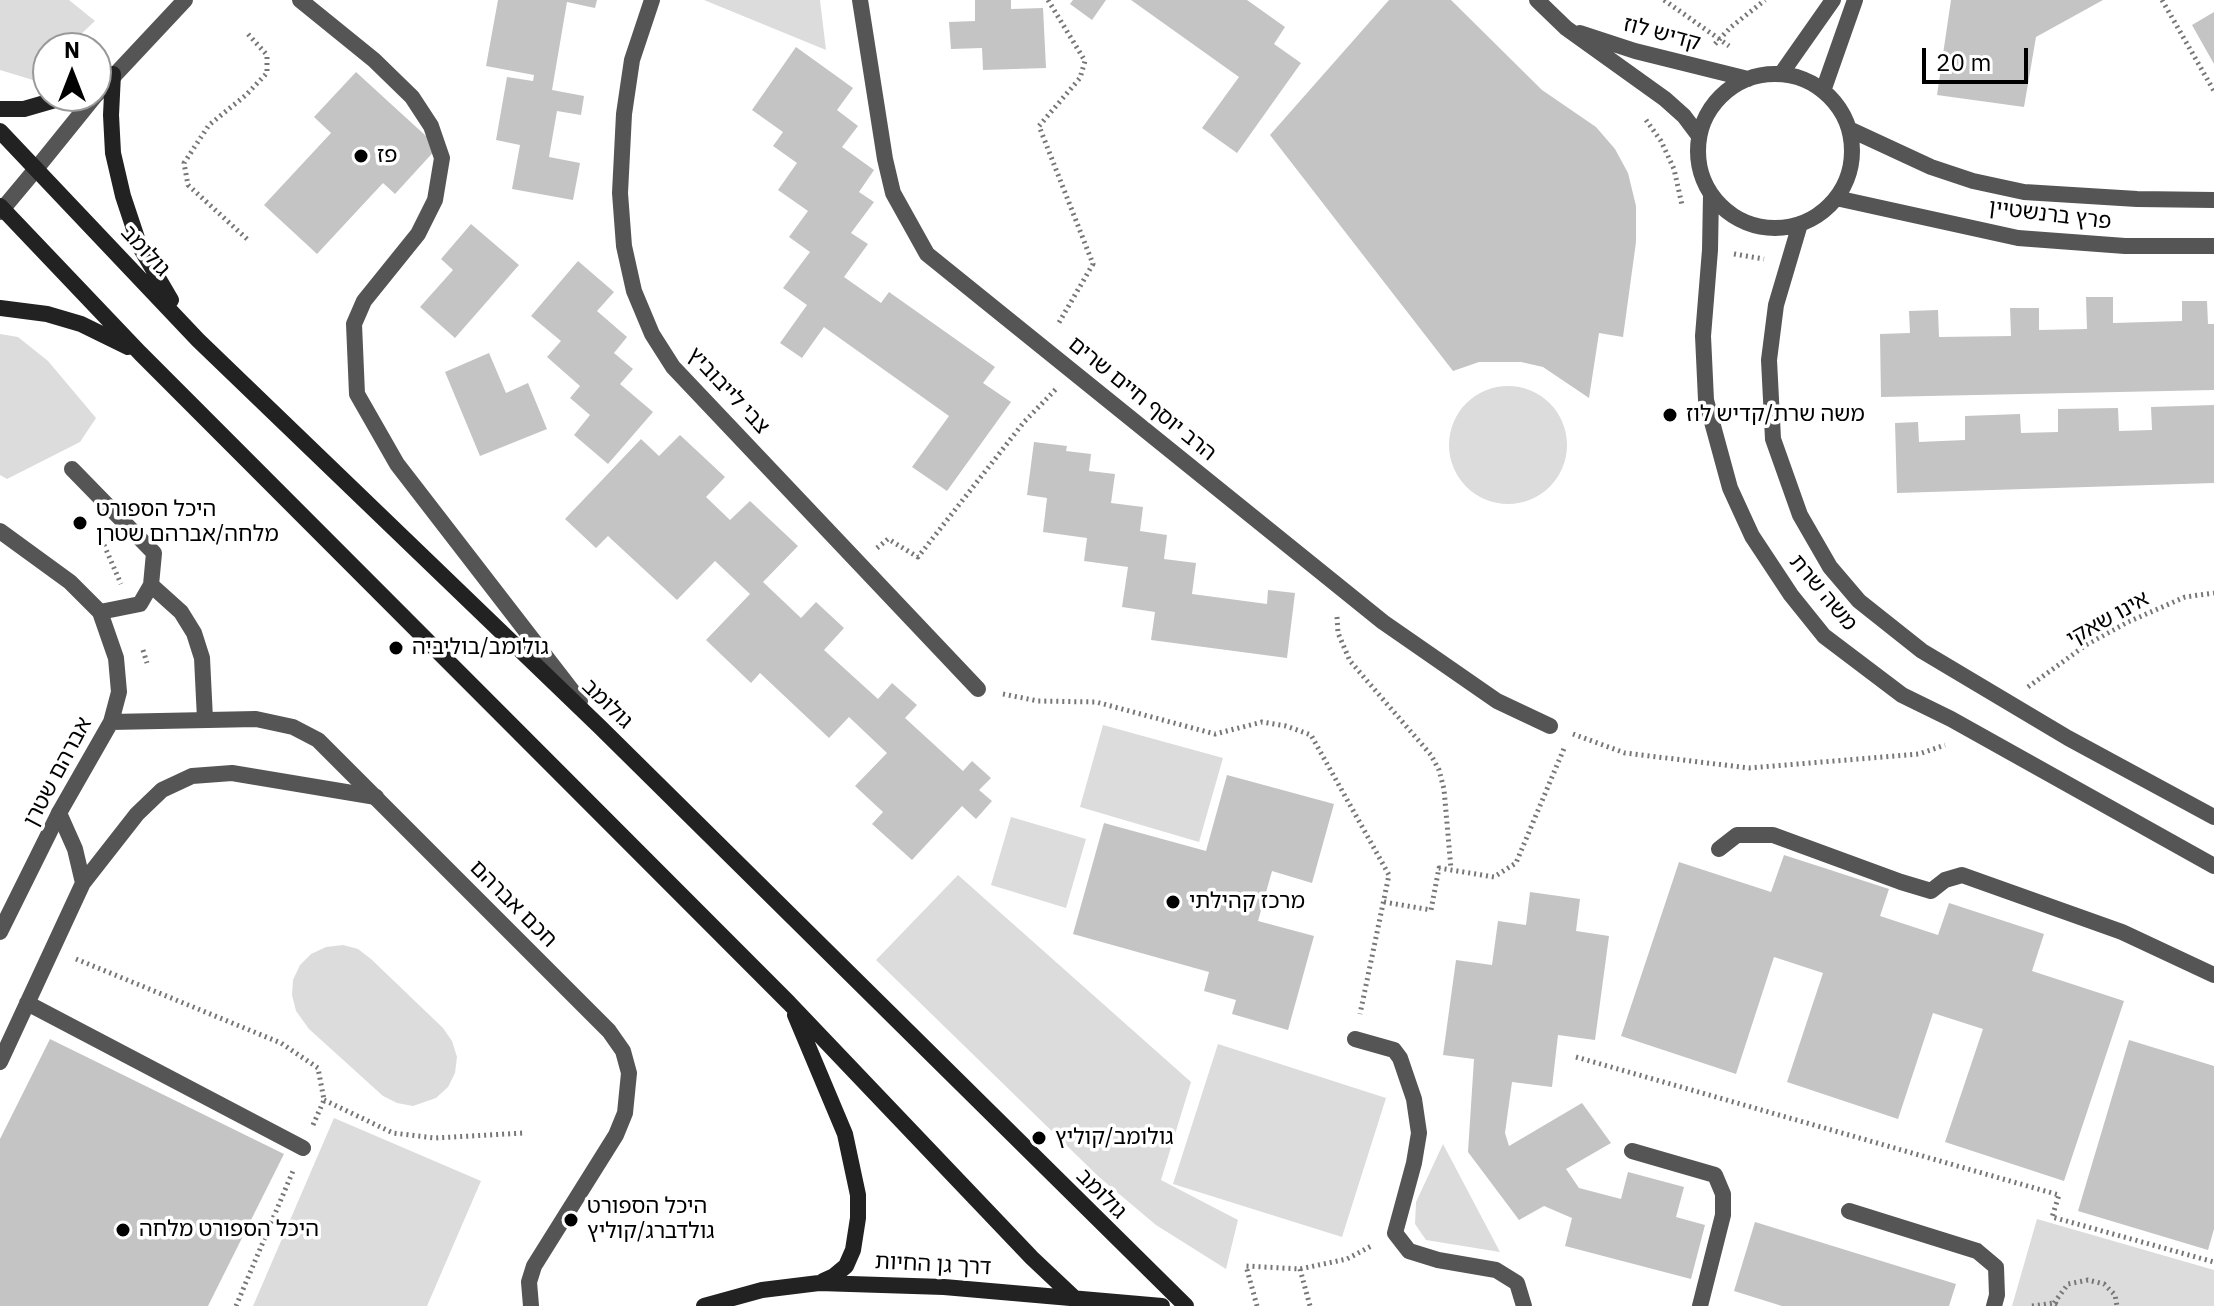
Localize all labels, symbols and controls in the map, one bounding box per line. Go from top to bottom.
street label: קדיש לוז [1621,11,1703,57]
north arrow [32,32,112,112]
scale bar [1926,32,2032,82]
text: N [64,35,80,64]
text: 20 m [1936,46,1991,78]
place label: פז [377,143,397,169]
marker: פז [352,147,370,165]
street label: פרץ ברנשטיין [1987,194,2113,236]
street label: גולומב [115,220,175,282]
street label: הרב יוסף חיים שרים [1063,331,1221,467]
street label: צבי לייבוביץ [681,342,775,440]
place label: משה שרת/קדיש לוז [1686,402,1865,428]
marker: משה שרת/קדיש לוז [1661,406,1679,424]
place label: היכל הספורט מלחה/אברהם שטרן [96,497,279,548]
marker: היכל הספורט מלחה/אברהם שטרן [71,514,89,532]
street label: משה שרת [1783,549,1863,637]
street label: אינו שאקי [2062,586,2154,652]
place label: גולומב/בוליביה [412,635,549,661]
marker: גולומב/בוליביה [387,639,405,657]
street label: גולומב [576,674,638,734]
street label: אברהם שטרן [18,713,98,831]
street label: חכם אברהם [464,855,562,953]
place label: מרכז קהילתי [1189,889,1305,915]
marker: מרכז קהילתי [1164,893,1182,911]
place label: גולומב/קוליץ [1055,1125,1174,1151]
marker: גולומב/קוליץ [1030,1129,1048,1147]
street label: גולומב [1070,1163,1132,1225]
place label: היכל הספורט גולדברג/קוליץ [587,1194,715,1246]
marker: היכל הספורט גולדברג/קוליץ [562,1211,580,1229]
place label: היכל הספורט מלחה [139,1217,319,1243]
marker: היכל הספורט מלחה [114,1221,132,1239]
street label: דרך גן החיות [874,1249,992,1281]

